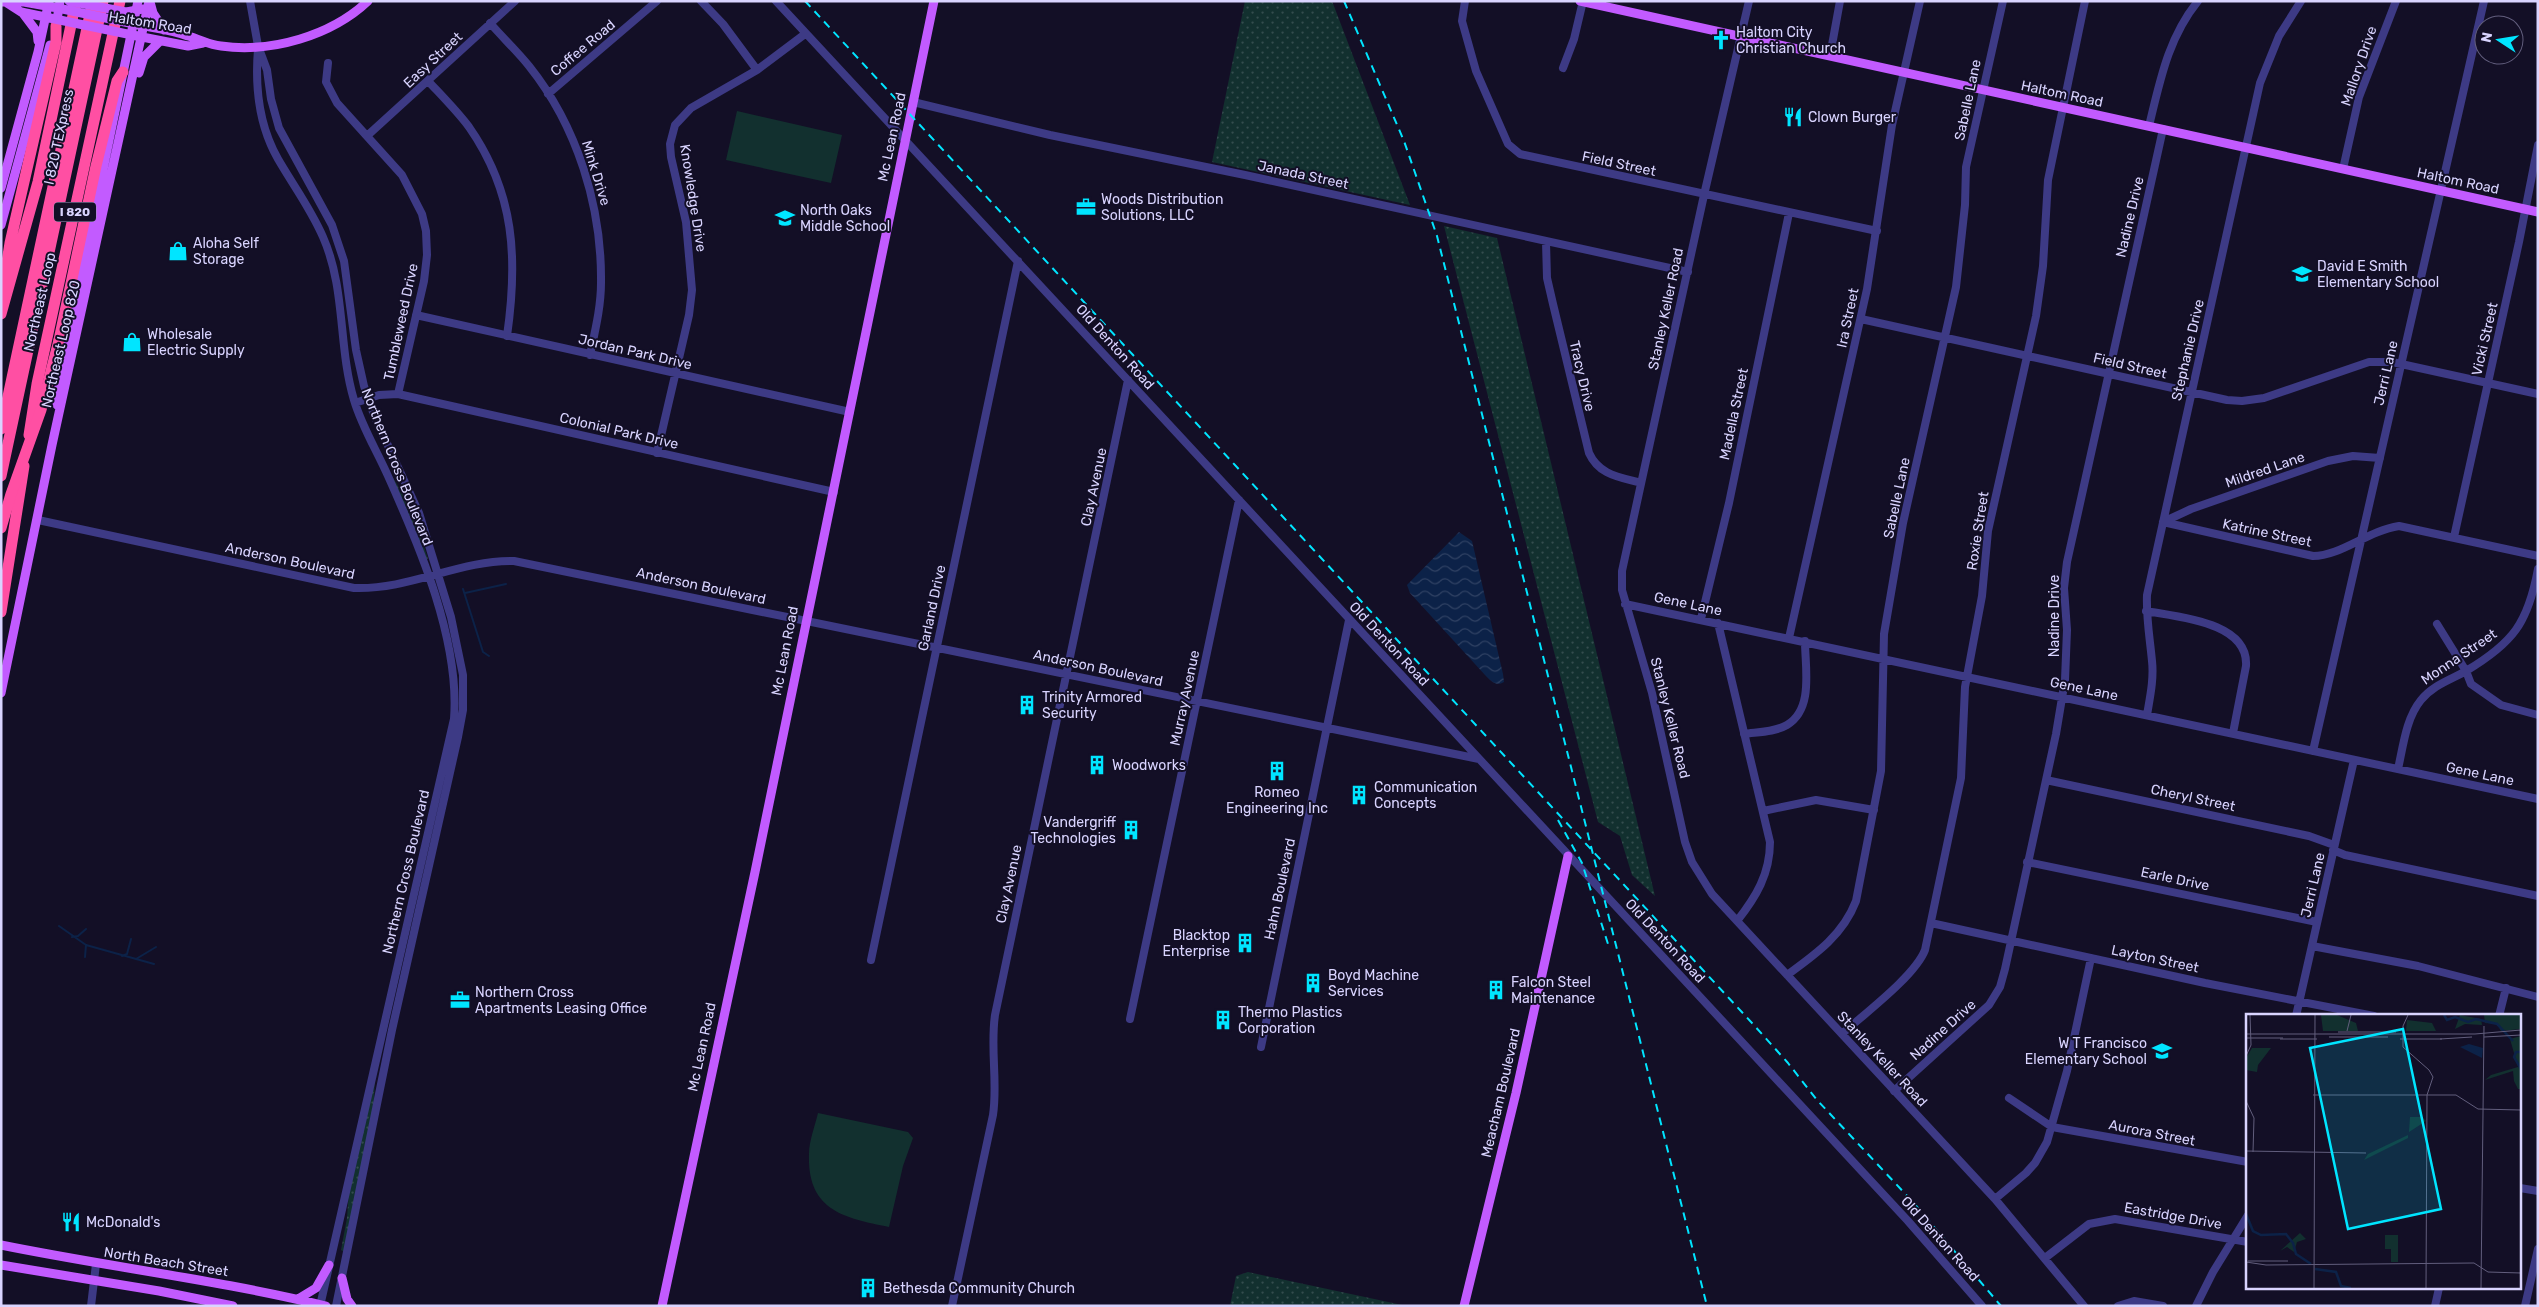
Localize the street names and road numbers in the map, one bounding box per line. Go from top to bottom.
street label: Haltom Road [107,8,193,38]
street label: Coffee Road [547,16,619,80]
street label: Mallory Drive [2337,24,2381,108]
street label: Easy Street [400,28,466,92]
street label: Sabelle Lane [1951,58,1985,142]
street label: Haltom Road [2019,77,2105,111]
street label: I 820 TEXpress [41,88,77,186]
street label: Mc Lean Road [874,91,910,183]
street label: Mink Drive [578,138,614,208]
street label: Knowledge Drive [676,143,710,253]
street label: Field Street [1581,148,1658,180]
street label: Janada Street [1256,157,1351,193]
street label: Haltom Road [2415,164,2501,198]
street label: Nadine Drive [2112,175,2148,259]
road number: I 820 [54,202,96,222]
street label: Stanley Keller Road [1645,246,1687,372]
street label: Northeast Loop [20,251,60,353]
street label: Tumbleweed Drive [380,262,422,382]
street label: Northeast Loop 820 [38,279,84,409]
street label: Ira Street [1833,286,1863,349]
street label: Stephanie Drive [2168,298,2208,402]
street label: Vicki Street [2468,300,2502,377]
street label: Old Denton Road [1072,301,1158,393]
street label: Jordan Park Drive [576,331,694,373]
street label: Tracy Drive [1566,339,1598,413]
street label: Jerri Lane [2370,339,2402,407]
street label: Field Street [2092,349,2169,383]
street label: Madella Street [1716,366,1752,461]
street label: Northern Cross Boulevard [358,386,436,548]
street label: Colonial Park Drive [558,409,680,453]
street label: Clay Avenue [1077,446,1111,528]
street label: Mildred Lane [2223,448,2307,492]
street label: Sabelle Lane [1880,456,1914,540]
street label: Roxie Street [1963,490,1993,572]
street label: Katrine Street [2221,515,2313,551]
street label: Anderson Boulevard [224,539,356,583]
street label: Garland Drive [915,563,949,653]
street label: Anderson Boulevard [635,564,767,608]
street label: Nadine Drive [2046,575,2063,657]
street label: Gene Lane [1652,589,1724,620]
street label: Old Denton Road [1346,598,1432,690]
street label: Mc Lean Road [768,605,802,697]
street label: Monna Street [2418,625,2501,689]
street label: Anderson Boulevard [1032,646,1164,690]
street label: Murray Avenue [1167,649,1203,747]
street label: Stanley Keller Road [1647,656,1693,780]
street label: Gene Lane [2048,674,2120,705]
street label: Gene Lane [2444,759,2516,790]
street label: Cheryl Street [2149,781,2237,815]
street label: Northern Cross Boulevard [379,788,433,956]
street label: Hahn Boulevard [1261,837,1299,941]
street label: Clay Avenue [992,843,1026,925]
street label: Jerri Lane [2297,851,2329,919]
street label: Earle Drive [2139,863,2211,895]
street label: Old Denton Road [1622,895,1708,987]
street label: Layton Street [2110,941,2201,977]
street label: Nadine Drive [1907,996,1980,1064]
street label: Mc Lean Road [684,1001,720,1093]
street label: Stanley Keller Road [1833,1008,1931,1110]
street label: Meacham Boulevard [1478,1027,1524,1159]
street label: Aurora Street [2107,1116,2197,1150]
street label: Old Denton Road [1897,1193,1983,1285]
street label: Eastridge Drive [2123,1199,2223,1233]
street label: North Beach Street [103,1244,230,1280]

